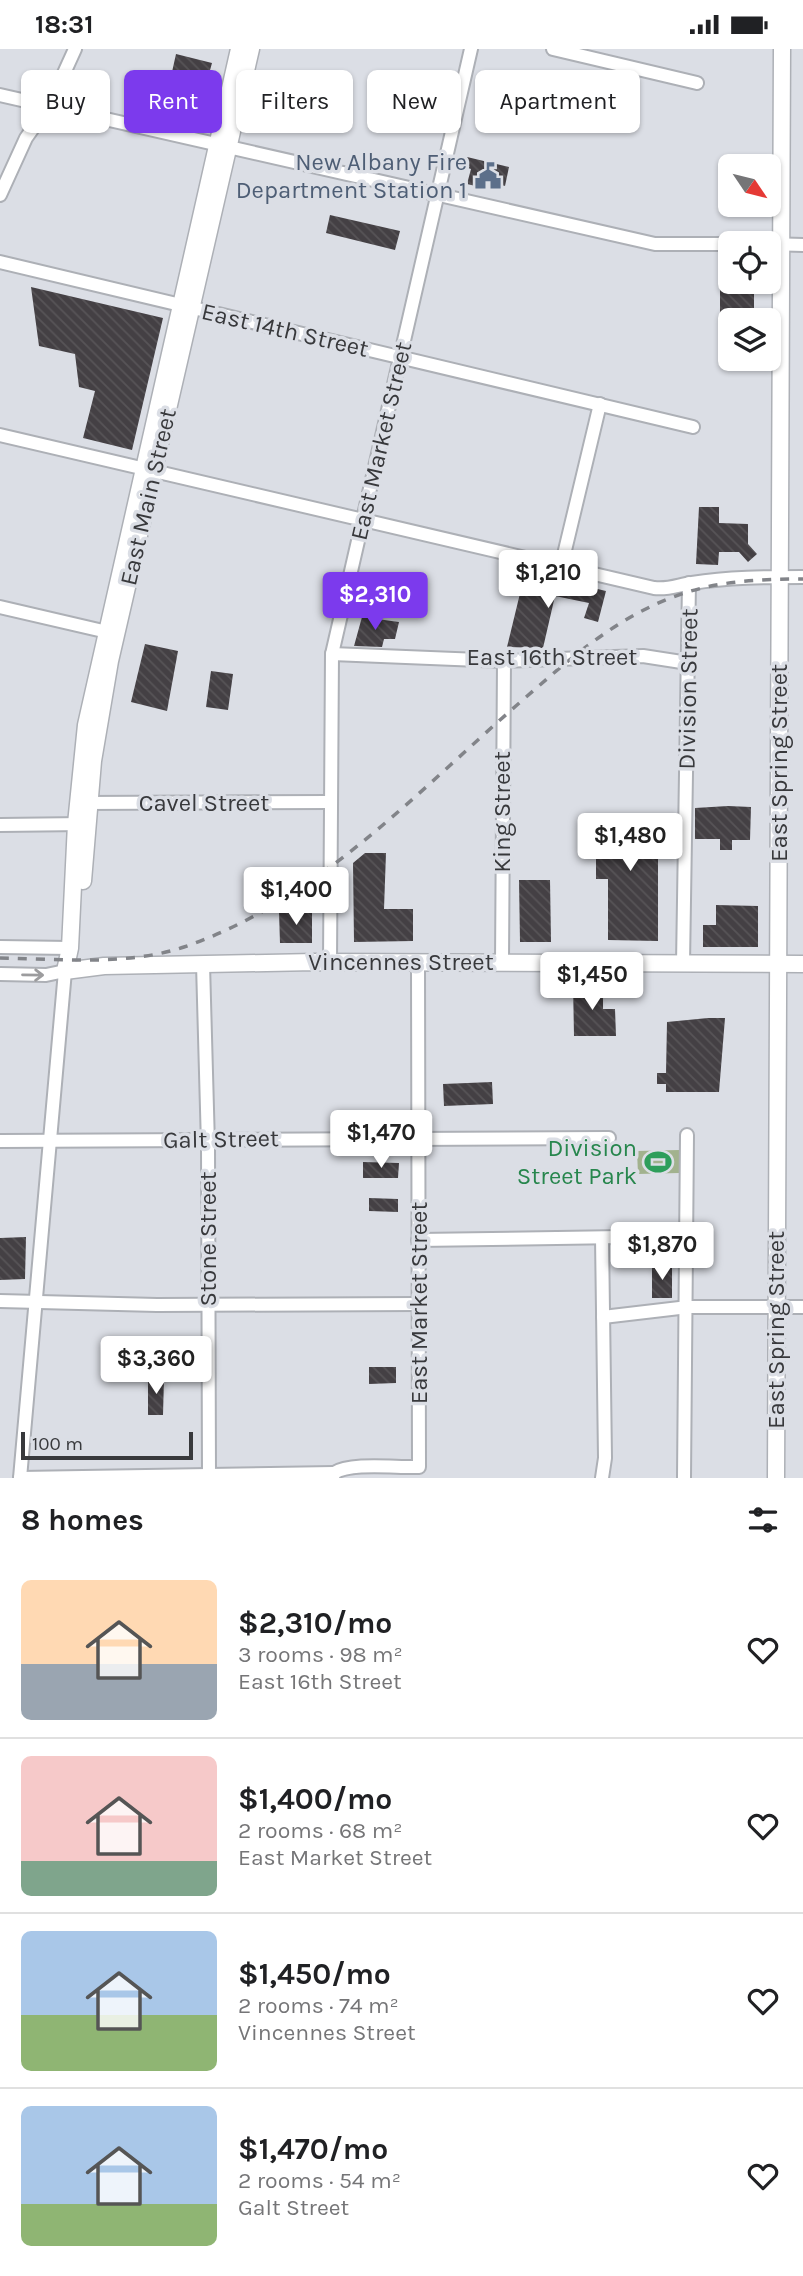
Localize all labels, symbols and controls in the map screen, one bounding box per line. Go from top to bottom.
text: 18:31 [35,9,94,40]
chip: Buy [21,70,110,133]
chip: Rent [124,70,222,133]
chip: Filters [236,70,353,133]
chip: New [367,70,461,133]
chip: Apartment [475,70,640,133]
place label: New Albany Fire Department Station 1 [236,148,467,204]
north arrow [718,154,780,217]
map controls [718,154,781,371]
public building icon: New Albany Fire Department Station 1 [473,161,503,191]
button: locate [718,231,781,294]
street label: East 14th Street [199,297,371,363]
button: layers [718,308,781,371]
street label: East Market Street [345,339,417,543]
street label: East Main Street [114,406,182,588]
pin: $1,210 [491,551,605,610]
text: $1,210 [515,559,581,586]
pin: $2,310 [318,573,432,632]
text: $2,310 [339,581,411,608]
street label: Division Street [673,608,703,770]
street label: East 16th Street [467,643,637,671]
street label: East Spring Street [765,664,793,862]
street label: King Street [488,751,516,873]
street label: Cavel Street [139,789,269,817]
pin: $1,480 [573,813,687,873]
text: $1,480 [594,822,666,849]
pin: $1,400 [239,867,353,927]
text: $1,400 [260,876,332,903]
street label: Vincennes Street [308,948,494,976]
pin: $1,450 [535,953,649,1012]
text: $1,450 [556,961,628,988]
one-way arrow [21,968,44,982]
pin: $1,470 [324,1111,438,1170]
text: $1,470 [346,1119,416,1146]
street label: Galt Street [163,1124,279,1154]
place label: Division Street Park [517,1134,637,1190]
sports icon: Division Street Park [643,1147,673,1177]
street label: Stone Street [194,1171,222,1307]
street label: East Market Street [405,1202,433,1404]
pin: $1,870 [605,1223,719,1282]
text: $1,870 [627,1231,697,1258]
street label: East Spring Street [762,1231,790,1429]
pin: $3,360 [99,1337,213,1396]
text: $3,360 [117,1345,195,1372]
scale bar [21,1429,192,1461]
text: 100 m [32,1433,83,1455]
icon: filters [744,1501,782,1539]
text: 8 homes [21,1502,144,1538]
text: $2,310/mo [238,1605,392,1641]
icon: home [77,1608,161,1692]
icon: heart [744,1631,782,1669]
text: 3 rooms · 98 m² [238,1641,403,1668]
text: East 16th Street [238,1668,402,1695]
text: $1,400/mo [238,1781,392,1817]
icon: home [77,1784,161,1868]
icon: heart [744,1807,782,1845]
text: 2 rooms · 68 m² [238,1817,402,1844]
text: East Market Street [238,1844,432,1871]
text: $1,450/mo [238,1956,391,1992]
icon: home [77,1959,161,2043]
icon: heart [744,1982,782,2020]
text: 2 rooms · 74 m² [238,1992,399,2019]
text: Vincennes Street [238,2019,416,2046]
text: $1,470/mo [238,2131,388,2167]
icon: home [77,2134,161,2218]
icon: heart [744,2157,782,2195]
text: 2 rooms · 54 m² [238,2167,401,2194]
text: Galt Street [238,2194,349,2221]

